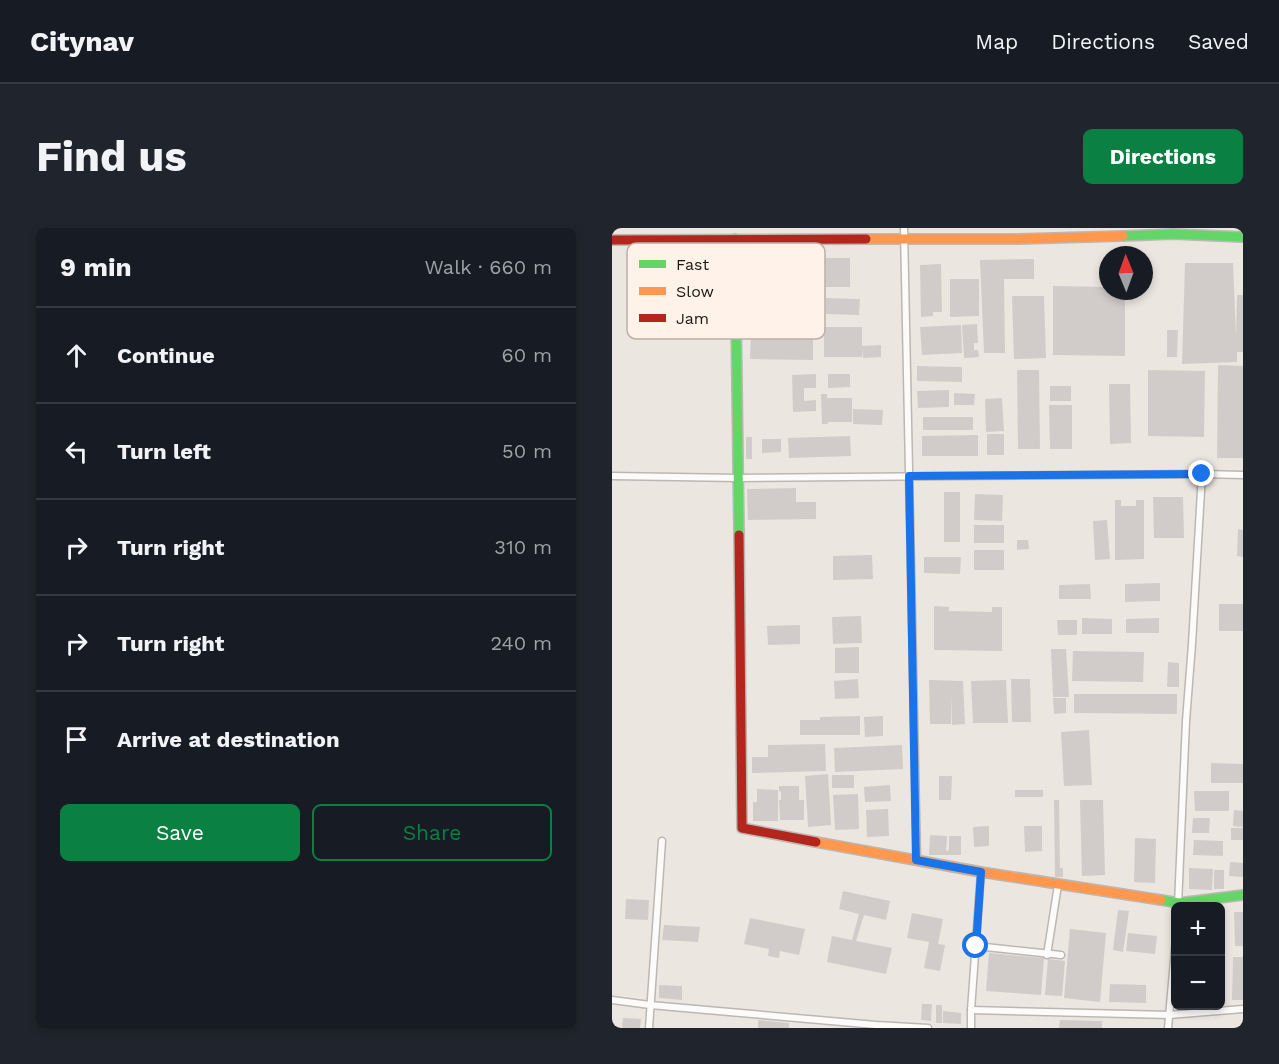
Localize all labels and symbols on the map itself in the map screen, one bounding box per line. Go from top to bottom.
legend [627,243,825,339]
north arrow [1099,246,1153,300]
text: Fast [676,255,709,274]
text: Slow [676,282,714,301]
text: Jam [676,309,709,328]
route end [1188,460,1214,486]
route start [962,932,988,958]

